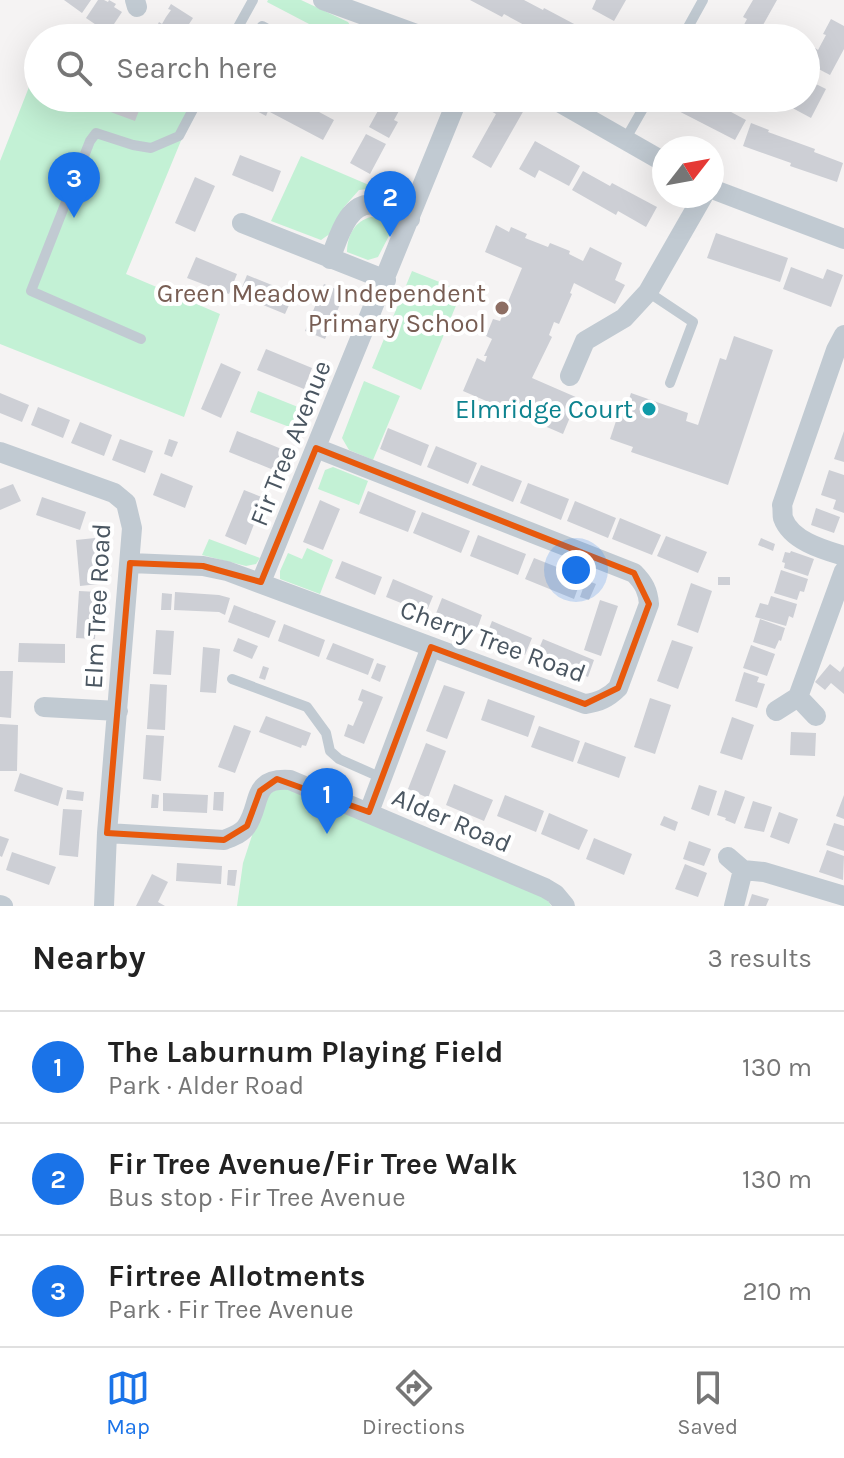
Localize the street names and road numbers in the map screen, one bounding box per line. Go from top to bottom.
street label: Fir Tree Avenue [243,356,338,531]
street label: Elm Tree Road [78,523,117,690]
street label: Cherry Tree Road [396,594,590,689]
street label: Alder Road [388,781,516,859]

